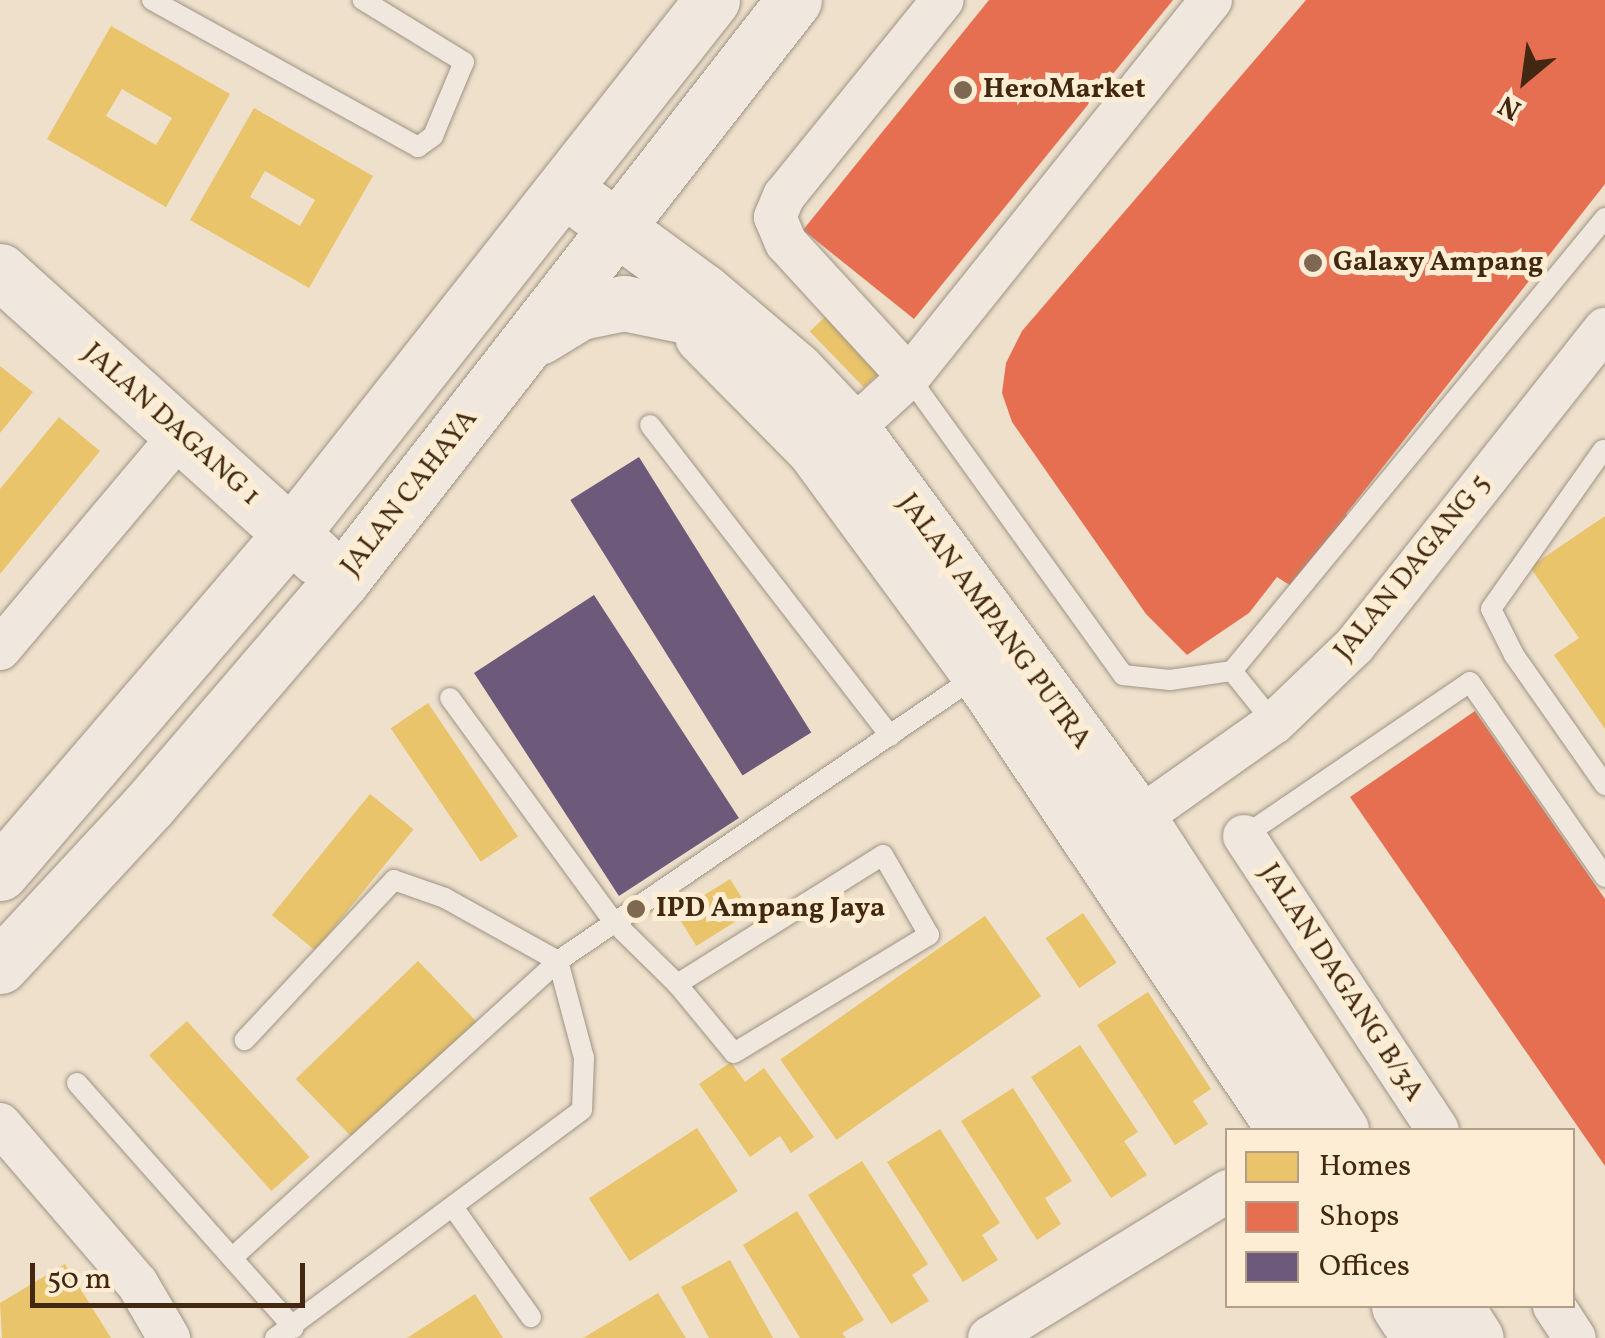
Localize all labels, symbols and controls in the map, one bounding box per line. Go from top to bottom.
north arrow [1475,30,1575,130]
place label: HeroMarket [983,73,1145,107]
marker: HeroMarket [952,79,974,101]
text: N [1492,85,1529,129]
place label: Galaxy Ampang [1333,246,1544,280]
marker: Galaxy Ampang [1302,252,1324,274]
street label: JALAN DAGANG 1 [75,337,267,513]
street label: JALAN CAHAYA [335,403,485,583]
street label: JALAN DAGANG 5 [1328,468,1498,668]
street label: JALAN AMPANG PUTRA [890,488,1098,756]
street label: JALAN DAGANG B/3A [1252,858,1430,1108]
place label: IPD Ampang Jaya [656,892,885,926]
marker: IPD Ampang Jaya [625,898,647,920]
legend [1225,1128,1575,1308]
text: Homes [1319,1146,1411,1188]
text: Shops [1319,1196,1399,1238]
scale bar [35,1243,310,1305]
text: Offices [1319,1246,1410,1288]
text: 50 m [47,1259,111,1301]

